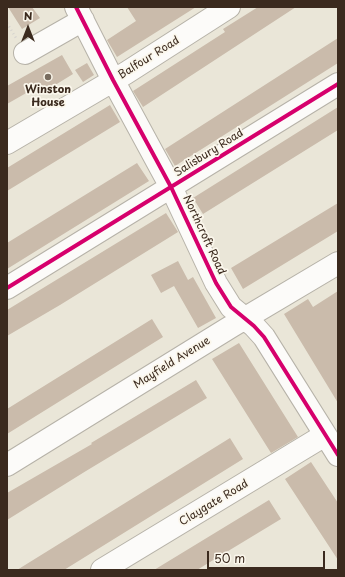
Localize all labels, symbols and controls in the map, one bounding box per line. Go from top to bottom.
text: N [24,7,32,24]
north arrow [8,8,48,48]
street label: Balfour Road [116,34,182,82]
marker: Winston House [43,72,53,82]
place label: Winston House [25,83,71,109]
street label: Salisbury Road [172,126,246,180]
street label: Northcroft Road [180,193,228,277]
street label: Mayfield Avenue [131,334,213,392]
street label: Claygate Road [177,477,251,529]
scale bar [209,543,327,569]
text: 50 m [214,549,245,567]

